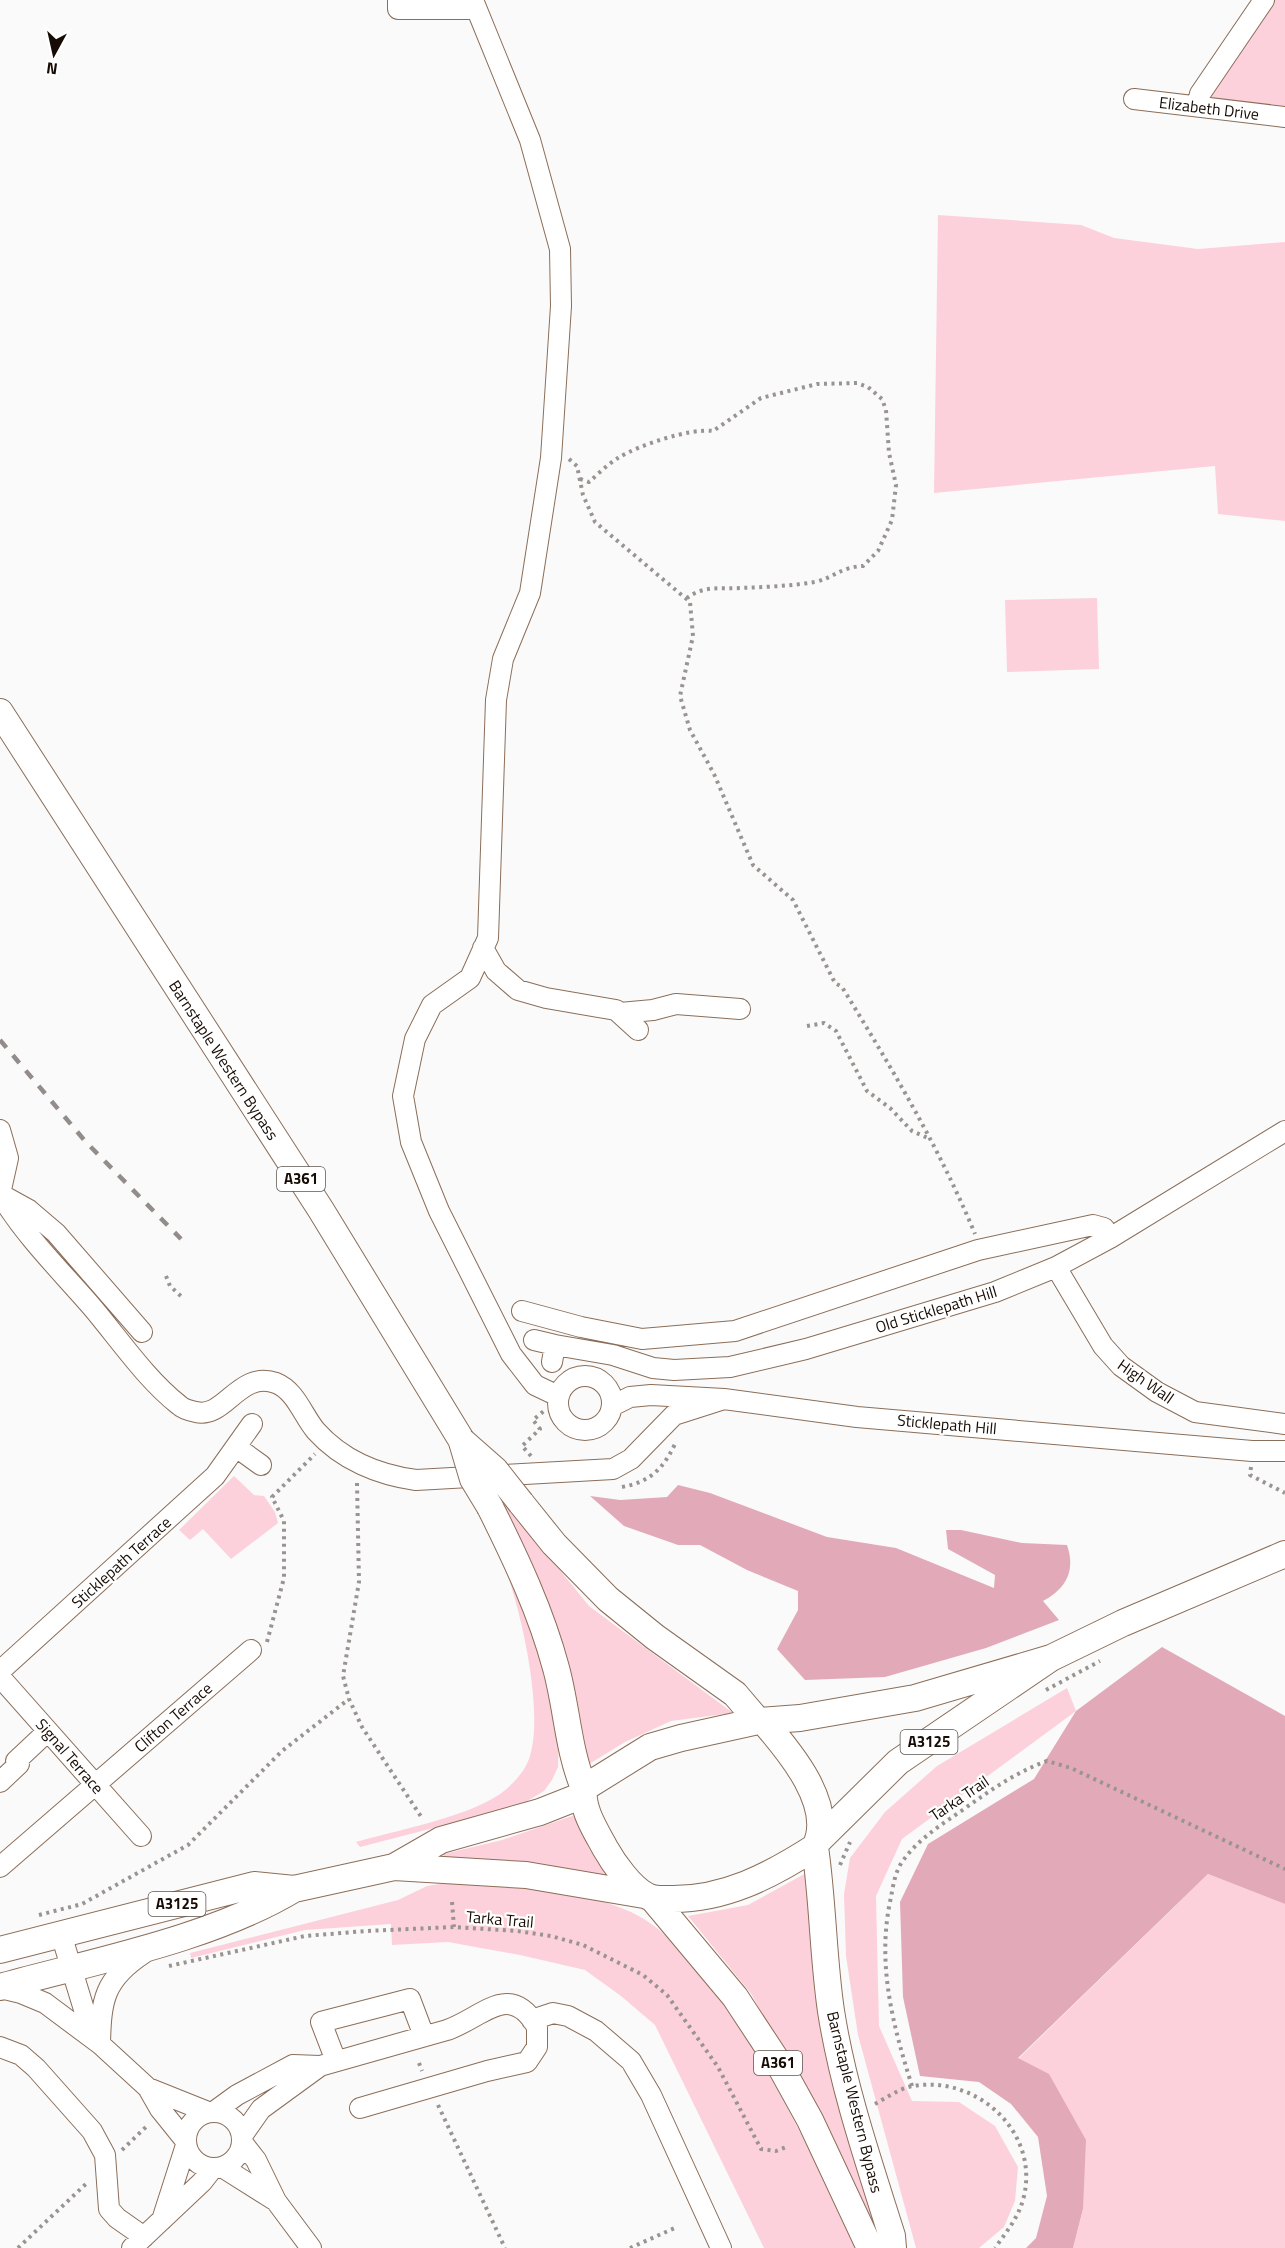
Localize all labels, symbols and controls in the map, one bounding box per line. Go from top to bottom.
north arrow [24,24,84,84]
text: N [45,56,59,82]
street label: Elizabeth Drive [1158,90,1260,126]
street label: Barnstaple Western Bypass [163,975,285,1145]
road number: A361 [277,1167,325,1191]
street label: Old Sticklepath Hill [872,1279,1000,1339]
street label: High Wall [1113,1353,1179,1409]
street label: Sticklepath Hill [896,1408,998,1440]
street label: Sticklepath Terrace [66,1510,176,1614]
street label: Clifton Terrace [129,1676,217,1758]
street label: Signal Terrace [30,1713,110,1799]
road number: A3125 [900,1730,958,1754]
street label: Tarka Trail [924,1769,994,1827]
road number: A3125 [148,1892,206,1916]
street label: Tarka Trail [465,1904,535,1934]
street label: Barnstaple Western Bypass [821,2009,889,2195]
road number: A361 [754,2051,802,2075]

